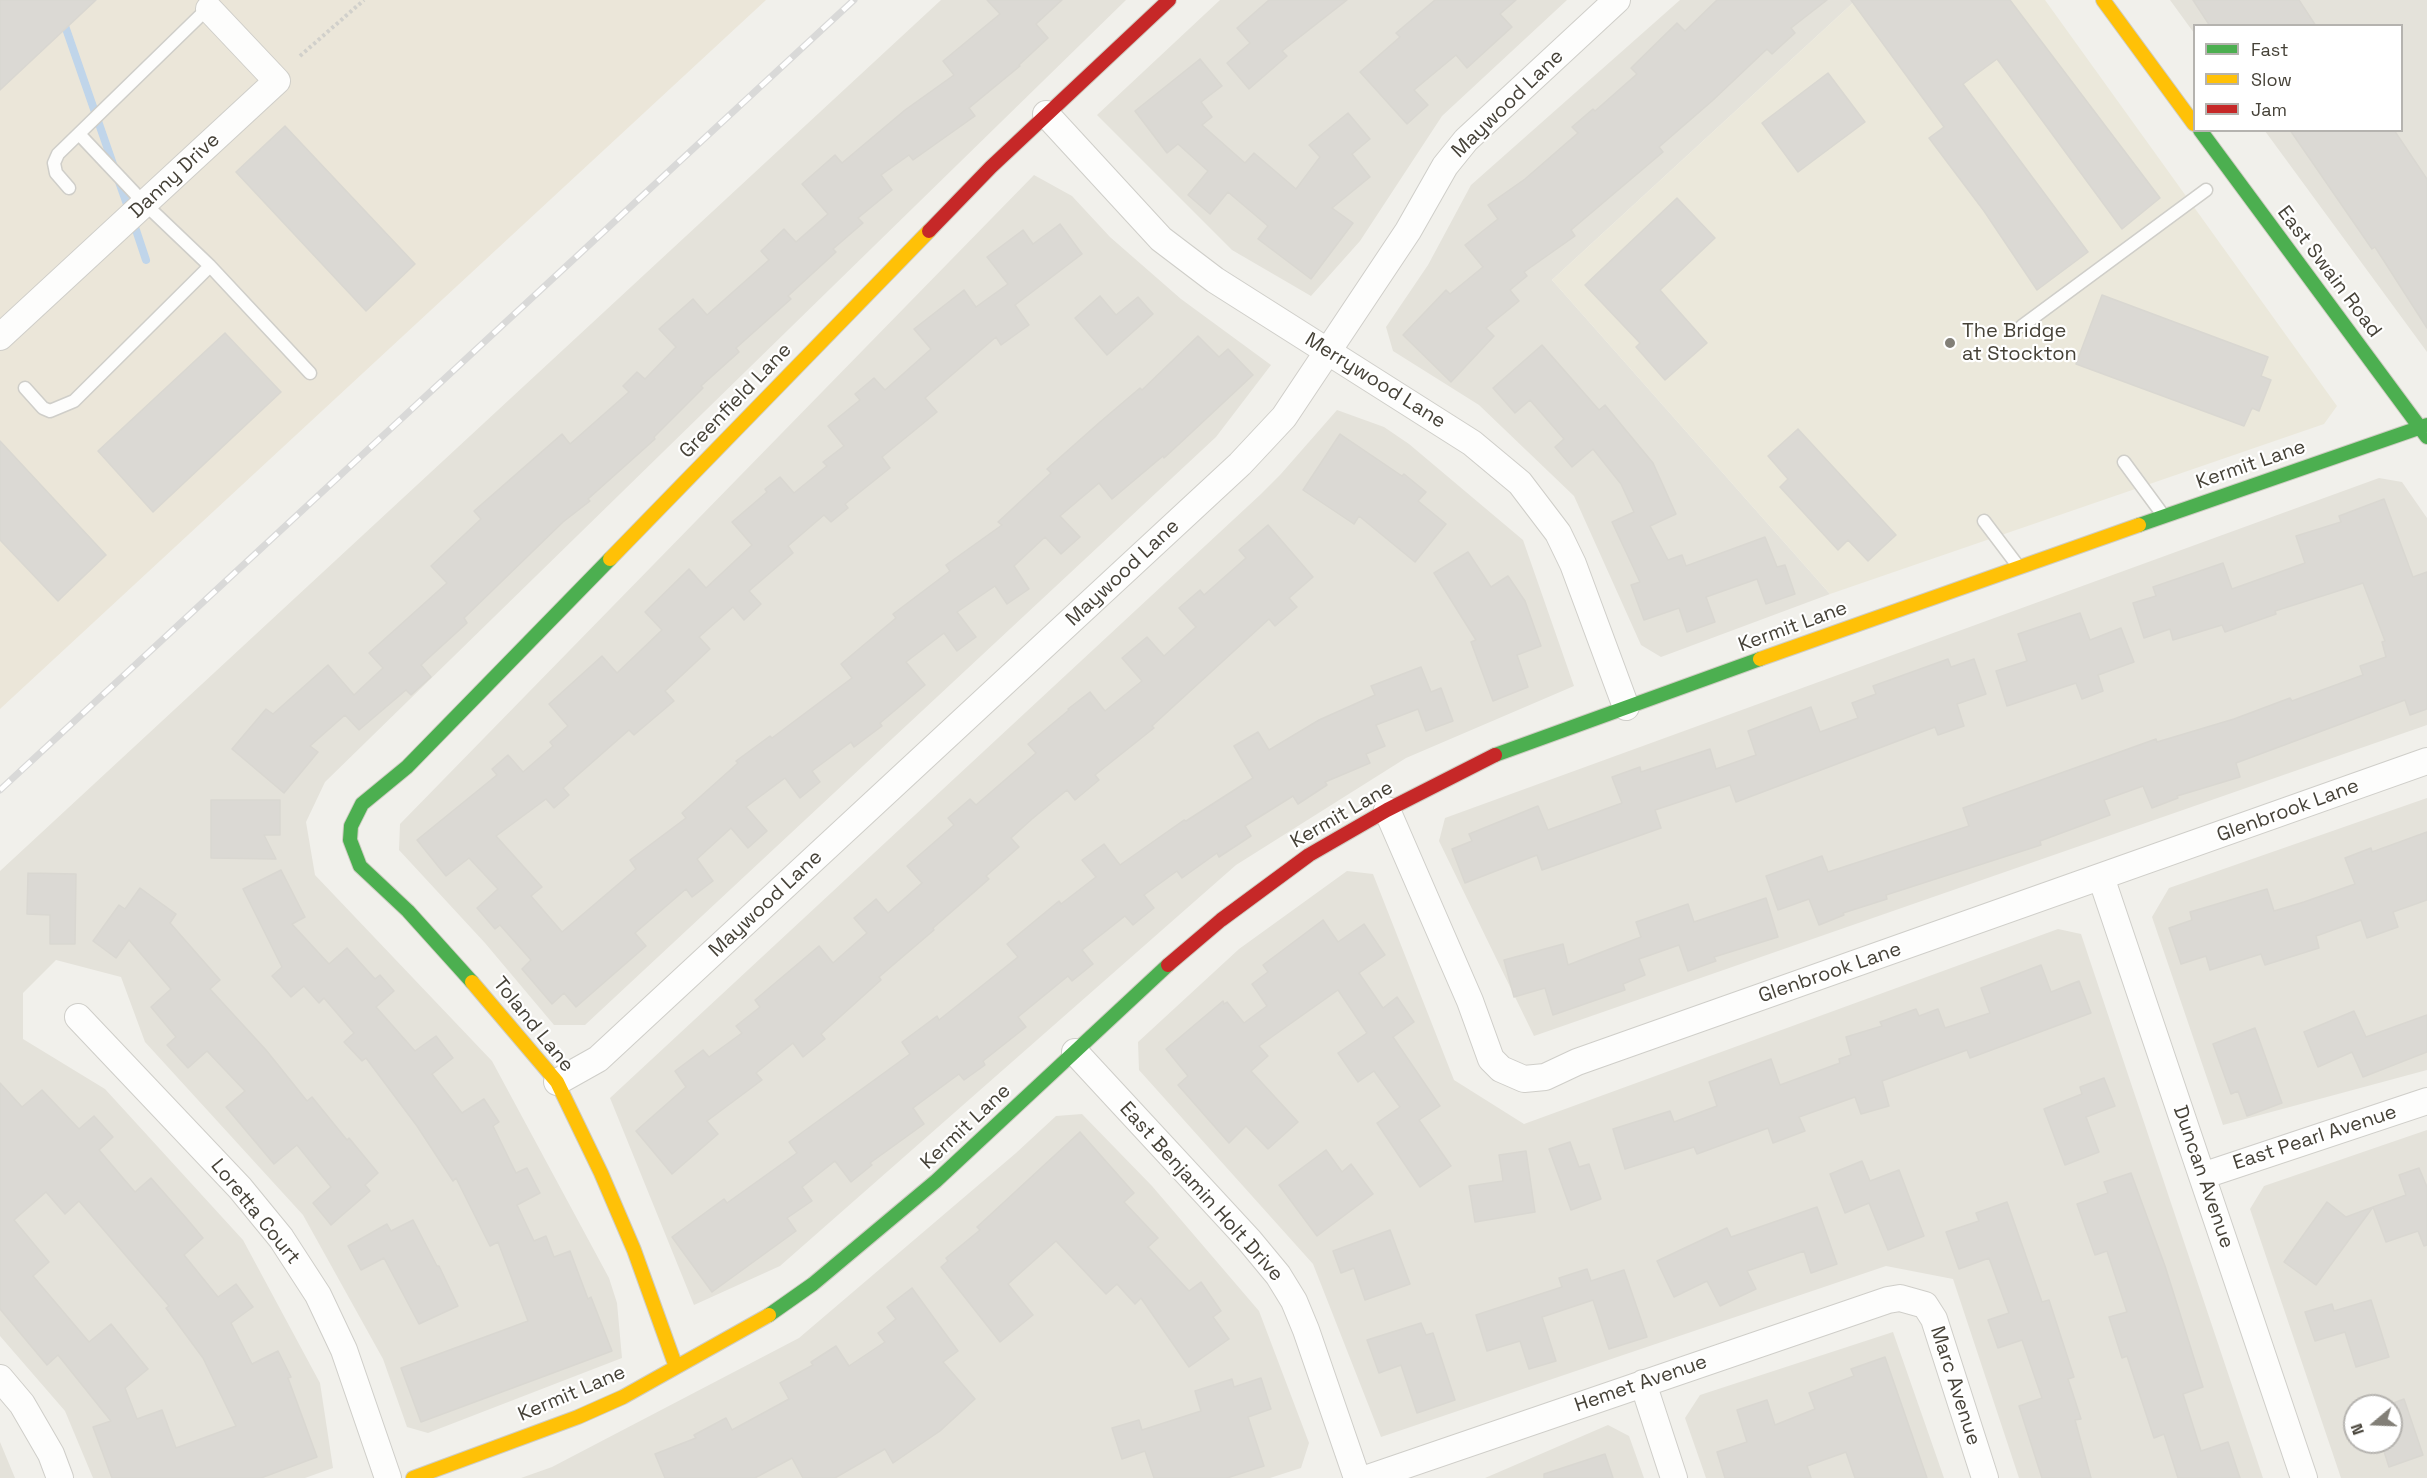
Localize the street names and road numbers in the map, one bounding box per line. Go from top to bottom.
street label: Maywood Lane [1447,45,1569,163]
street label: Danny Drive [125,128,225,224]
street label: East Swain Road [2272,202,2386,342]
street label: Merrywood Lane [1300,328,1450,434]
street label: Greenfield Lane [675,339,797,463]
street label: Kermit Lane [2193,435,2309,495]
street label: Maywood Lane [1061,514,1185,632]
street label: Kermit Lane [1735,596,1851,658]
street label: Glenbrook Lane [2214,774,2362,848]
street label: Kermit Lane [1287,776,1397,854]
street label: Maywood Lane [704,845,828,963]
street label: Glenbrook Lane [1755,937,1905,1009]
street label: Toland Lane [487,973,579,1077]
street label: Kermit Lane [916,1079,1016,1175]
street label: East Benjamin Holt Drive [1114,1097,1288,1287]
street label: East Pearl Avenue [2230,1100,2400,1176]
street label: Duncan Avenue [2167,1103,2239,1251]
street label: Loretta Court [205,1154,305,1270]
street label: Marc Avenue [1924,1323,1986,1449]
street label: Hemet Avenue [1572,1350,1710,1418]
street label: Kermit Lane [515,1361,629,1427]

